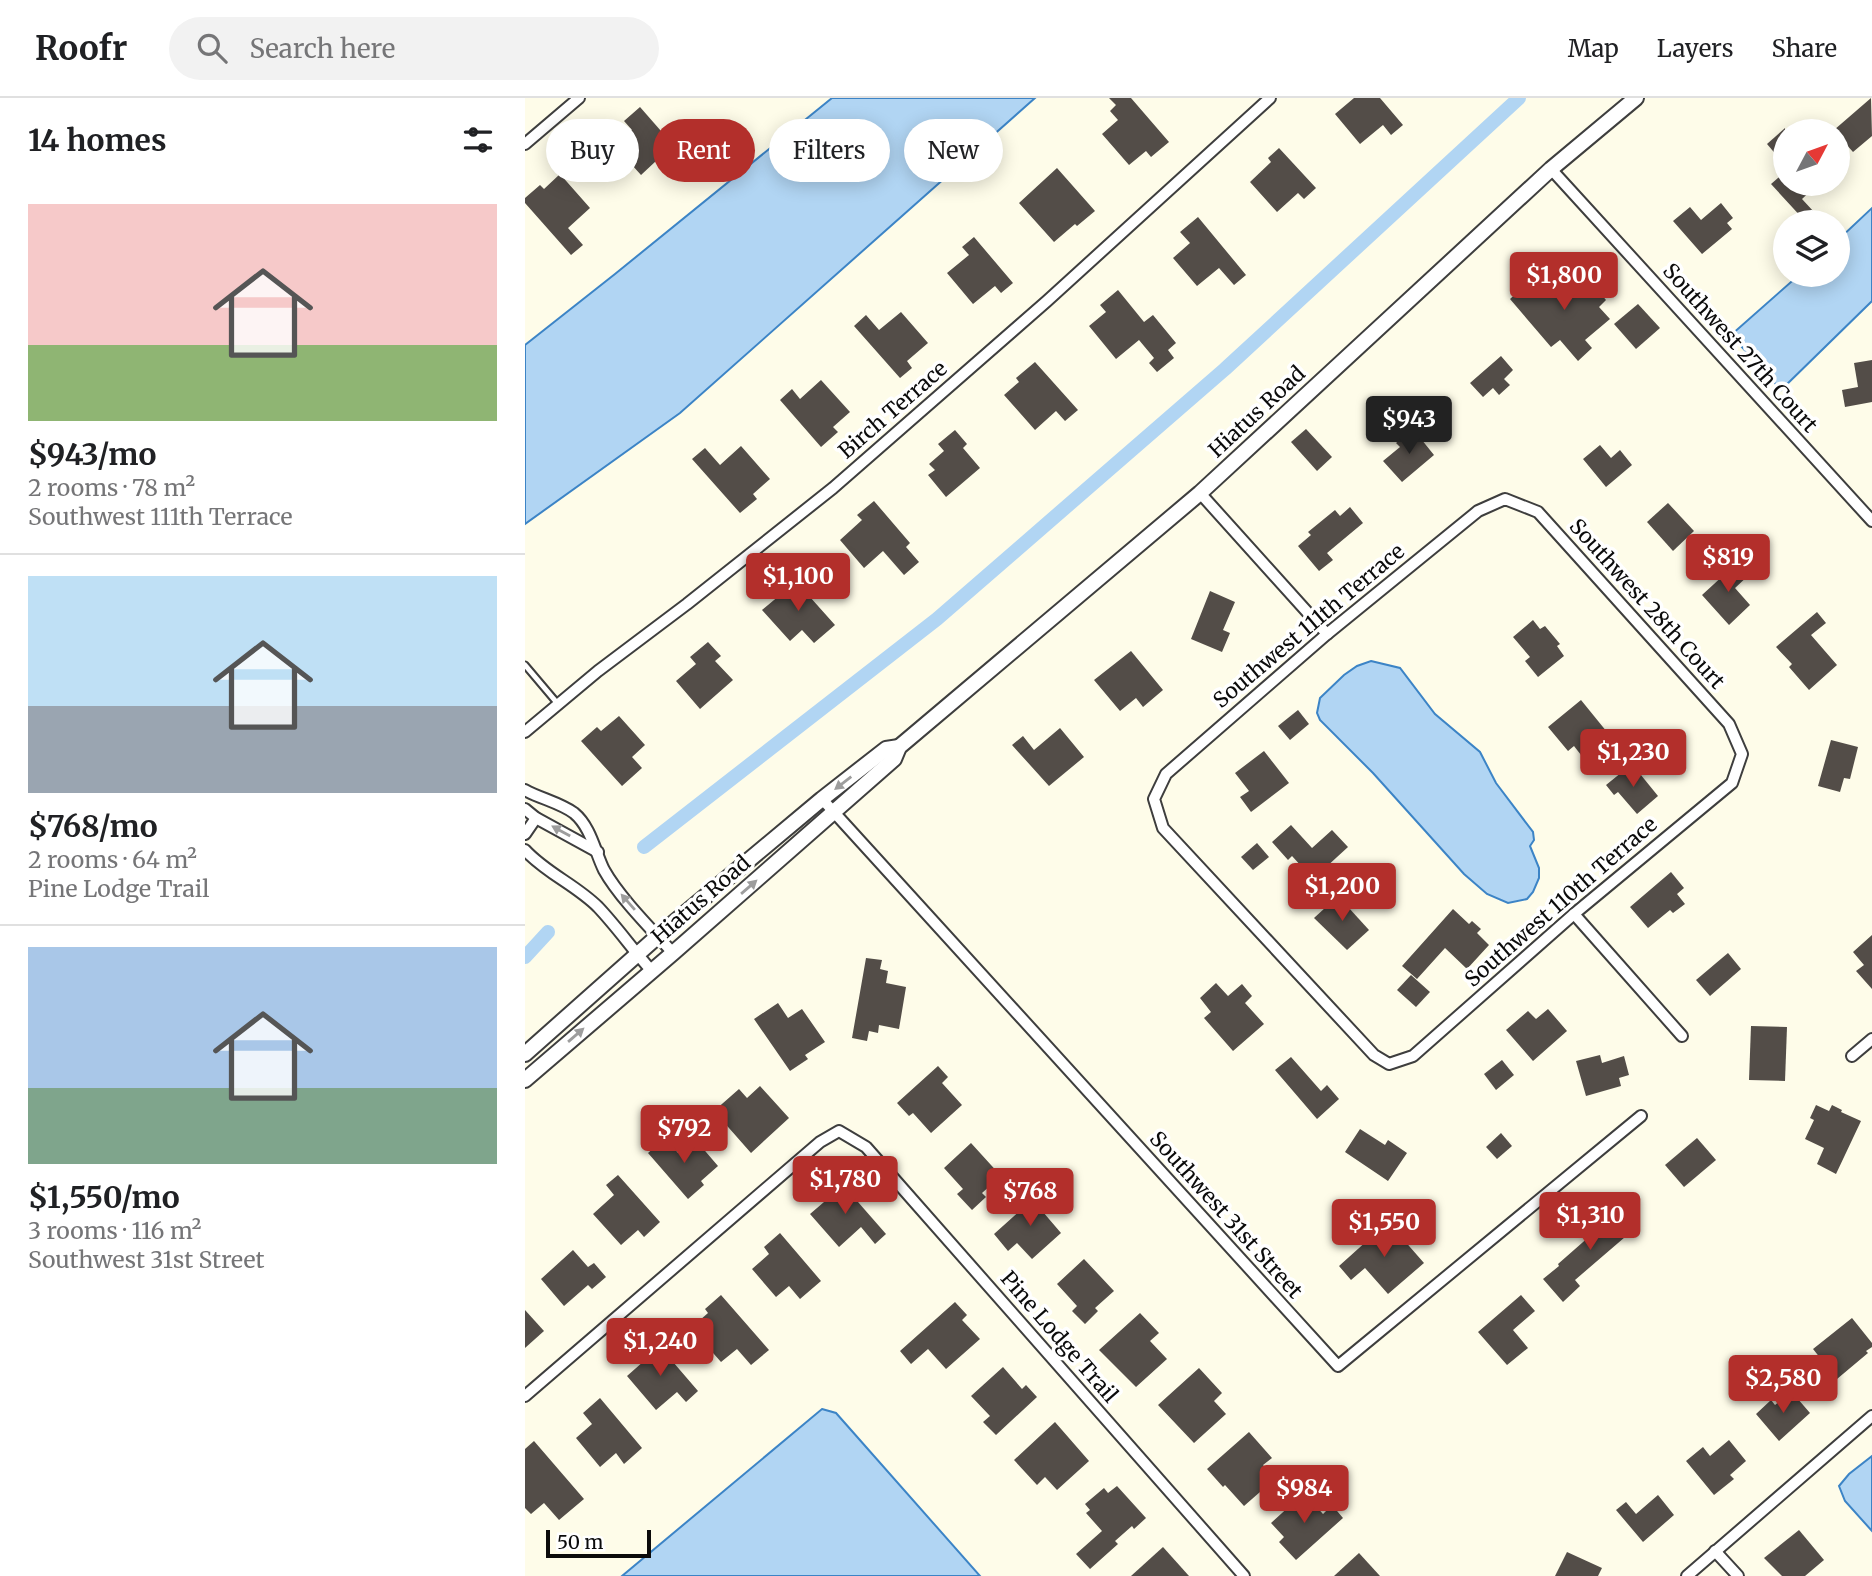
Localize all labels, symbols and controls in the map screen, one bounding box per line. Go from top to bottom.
search box [169,17,659,80]
text: Roofr [35,28,127,69]
icon: search [193,29,231,67]
text: Search here [249,32,395,65]
text: Map [1568,33,1619,64]
text: Layers [1657,33,1733,64]
text: Share [1771,33,1837,64]
chip: Buy [546,119,639,182]
chip: Rent [653,119,755,182]
chip: Filters [769,119,890,182]
chip: New [904,119,1003,182]
north arrow [1773,119,1850,196]
map controls [1773,119,1850,287]
text: 14 homes [28,121,166,159]
icon: filters [459,121,497,159]
button: layers [1773,210,1850,287]
icon: home [200,250,326,376]
pin: $1,800 [1507,252,1621,312]
street label: Southwest 27th Court [1657,257,1823,438]
text: $1,800 [1526,260,1602,289]
street label: Birch Terrace [833,355,953,464]
street label: Hiatus Road [1203,360,1311,463]
pin: $943 [1368,396,1450,456]
text: $943 [1382,404,1436,433]
text: $943/mo [28,435,156,473]
text: 2 rooms · 78 m² [28,473,195,502]
text: Southwest 111th Terrace [28,502,293,531]
street label: Southwest 28th Court [1564,513,1731,694]
pin: $819 [1687,534,1769,594]
street label: Southwest 111th Terrace [1207,538,1410,714]
text: $819 [1702,542,1754,571]
pin: $1,100 [741,554,855,613]
text: $1,100 [762,561,834,590]
icon: home [200,622,326,748]
pin: $1,230 [1576,730,1690,789]
text: $1,230 [1596,737,1670,766]
one-way arrow [834,775,851,790]
text: $768/mo [28,807,158,845]
street label: Southwest 110th Terrace [1459,811,1662,993]
one-way arrow [551,825,570,837]
text: 2 rooms · 64 m² [28,845,197,874]
street label: Hiatus Road [646,849,756,950]
pin: $1,200 [1285,864,1399,923]
text: $1,200 [1304,871,1380,900]
text: Pine Lodge Trail [28,874,209,903]
one-way arrow [740,879,758,895]
one-way arrow [621,893,636,910]
icon: home [200,993,326,1119]
one-way arrow [568,1028,585,1043]
pin: $792 [643,1105,725,1165]
text: $792 [657,1113,711,1142]
street label: Southwest 31st Street [1144,1125,1309,1304]
pin: $1,780 [788,1156,902,1216]
text: $1,780 [809,1164,881,1193]
pin: $768 [989,1168,1071,1228]
text: $768 [1003,1176,1058,1205]
text: $1,550/mo [28,1178,180,1216]
pin: $1,310 [1533,1192,1647,1252]
pin: $1,550 [1327,1200,1441,1259]
text: $1,310 [1555,1200,1625,1229]
text: $1,550 [1348,1207,1420,1236]
text: 3 rooms · 116 m² [28,1216,202,1245]
text: Southwest 31st Street [28,1245,264,1274]
street label: Pine Lodge Trail [995,1265,1124,1408]
pin: $1,240 [603,1318,717,1378]
text: $1,240 [622,1326,698,1355]
pin: $2,580 [1726,1356,1840,1415]
text: $2,580 [1745,1363,1821,1392]
pin: $984 [1263,1466,1345,1525]
text: $984 [1276,1473,1332,1502]
scale bar [546,1527,651,1559]
text: 50 m [557,1530,603,1554]

